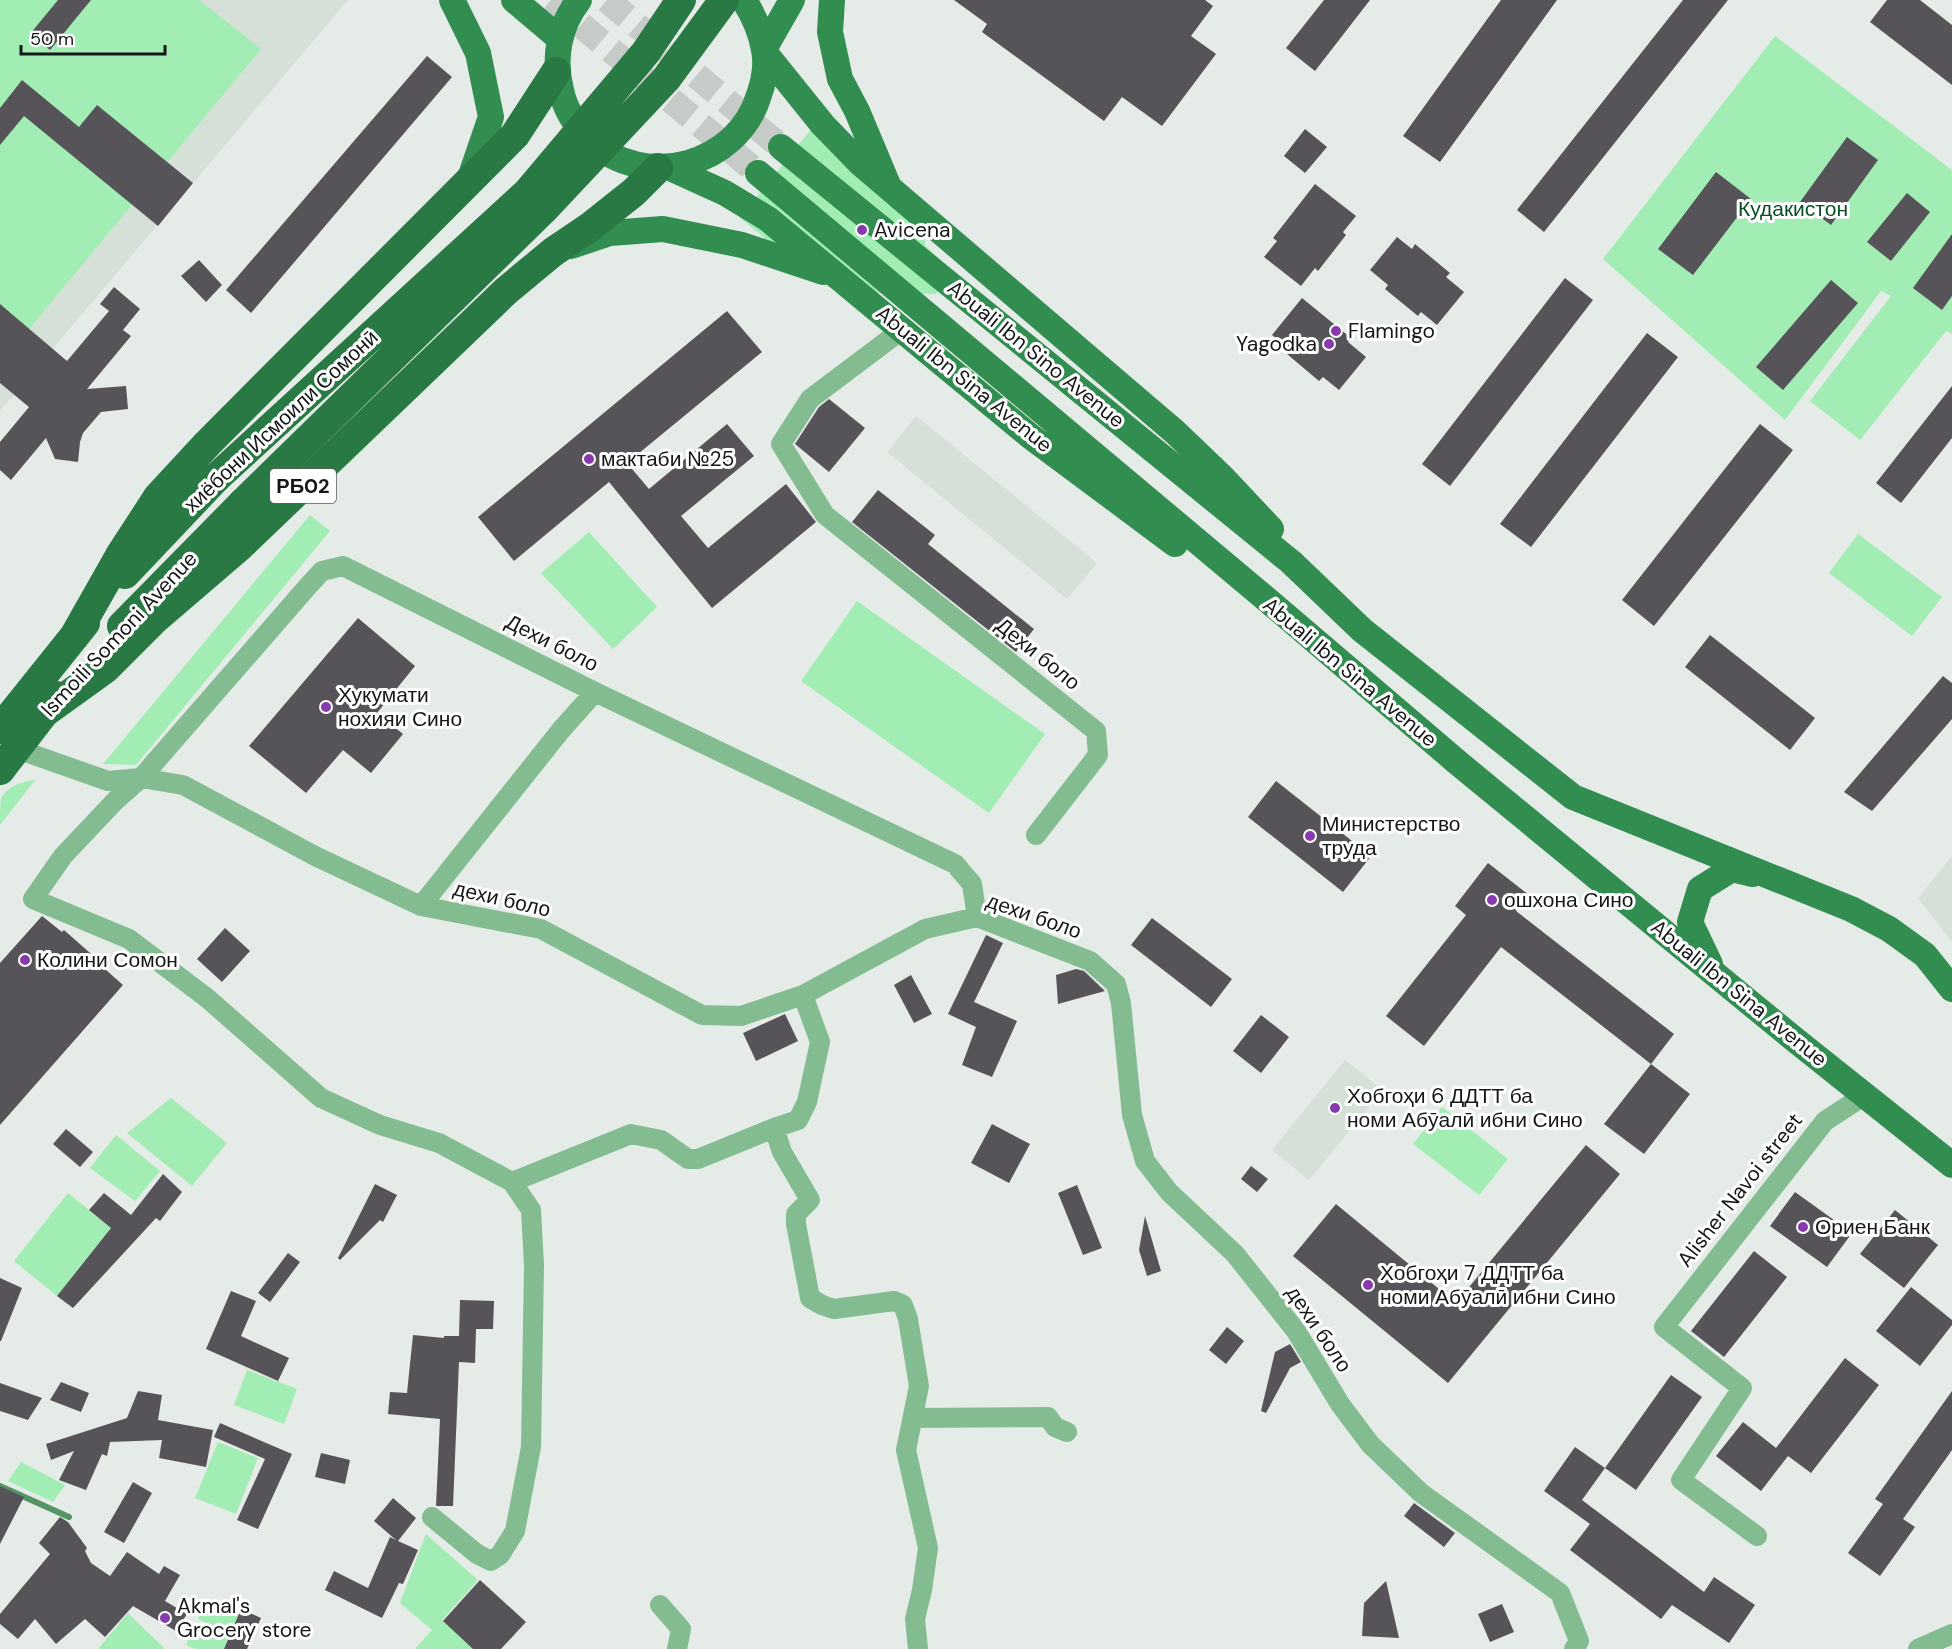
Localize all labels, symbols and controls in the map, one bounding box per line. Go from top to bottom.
scale bar [21,18,165,56]
text: 50 m [30,27,74,51]
park label: Кудакистон [1738,195,1848,223]
place label: Avicena [874,216,950,244]
marker: Avicena [855,223,869,237]
street label: Abuali Ibn Sino Avenue [942,274,1130,434]
street label: Abuali Ibn Sina Avenue [870,299,1058,459]
place label: Flamingo [1348,317,1435,345]
street label: хиёбони Исмоили Сомонӣ [178,324,384,518]
marker: Flamingo [1329,324,1343,338]
place label: Yagodka [1236,330,1317,358]
marker: Yagodka [1322,337,1336,351]
place label: мактаби №25 [601,445,734,473]
marker: мактаби №25 [582,452,596,466]
road number: РБ02 [270,469,336,503]
street label: Ismoili Somoni Avenue [35,545,203,723]
street label: Abuali Ibn Sina Avenue [1257,591,1443,753]
street label: Дехи боло [501,608,603,678]
street label: Дехи боло [990,611,1086,697]
place label: Хукумати нохияи Сино [338,681,462,733]
marker: Хукумати нохияи Сино [319,700,333,714]
place label: Министерство труда [1322,810,1461,862]
marker: Министерство труда [1303,829,1317,843]
street label: дехи боло [451,874,553,924]
place label: ошхона Сино [1504,886,1634,914]
street label: дехи боло [983,887,1085,945]
marker: ошхона Сино [1485,893,1499,907]
street label: Abuali Ibn Sina Avenue [1645,913,1833,1073]
place label: Колини Сомон [37,946,178,974]
marker: Колини Сомон [18,953,32,967]
place label: Хобгоҳи 6 ДДТТ ба номи Абӯалӣ ибни Сино [1347,1082,1583,1134]
marker: Хобгоҳи 6 ДДТТ ба номи Абӯалӣ ибни Сино [1328,1101,1342,1115]
street label: Alisher Navoi street [1671,1107,1809,1273]
place label: Ориен Банк [1815,1213,1931,1241]
marker: Ориен Банк [1796,1220,1810,1234]
place label: Хобгоҳи 7 ДДТТ ба номи Абӯалӣ ибни Сино [1380,1259,1616,1311]
marker: Хобгоҳи 7 ДДТТ ба номи Абӯалӣ ибни Сино [1361,1278,1375,1292]
street label: дехи боло [1280,1280,1358,1378]
place label: Akmal's Grocery store [177,1592,312,1644]
marker: Akmal's Grocery store [158,1611,172,1625]

